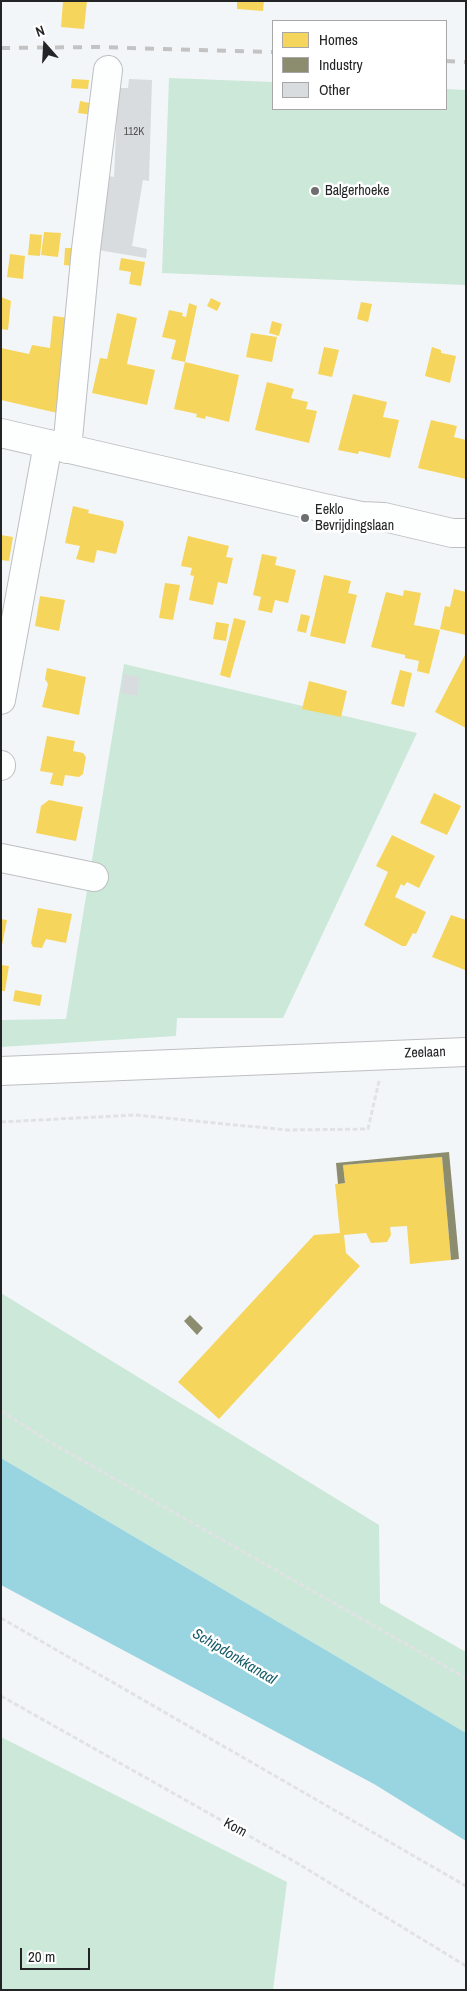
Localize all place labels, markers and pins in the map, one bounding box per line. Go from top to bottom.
place label: Balgerhoeke [325,183,389,199]
marker: Balgerhoeke [309,185,321,197]
place label: Eeklo Bevrijdingslaan [315,502,394,534]
marker: Eeklo Bevrijdingslaan [299,512,311,524]

